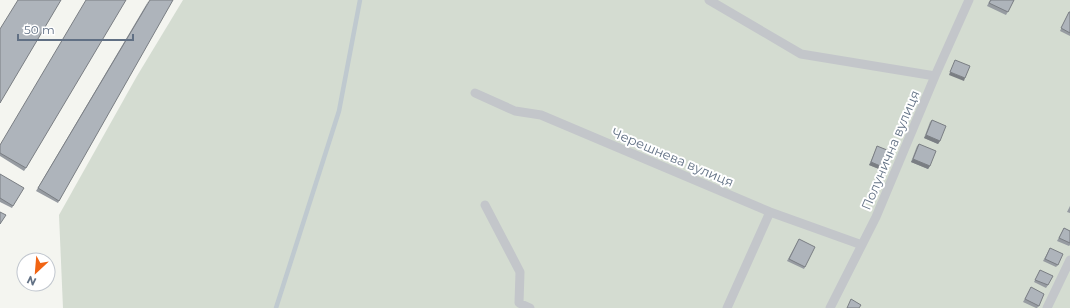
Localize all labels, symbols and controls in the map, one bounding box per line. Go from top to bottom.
scale bar [18,16,133,42]
text: 50 m [24,22,55,37]
street label: Полунична вулиця [858,88,922,212]
street label: Черешнева вулиця [610,124,736,190]
north arrow [16,252,56,292]
text: N [25,273,39,289]

